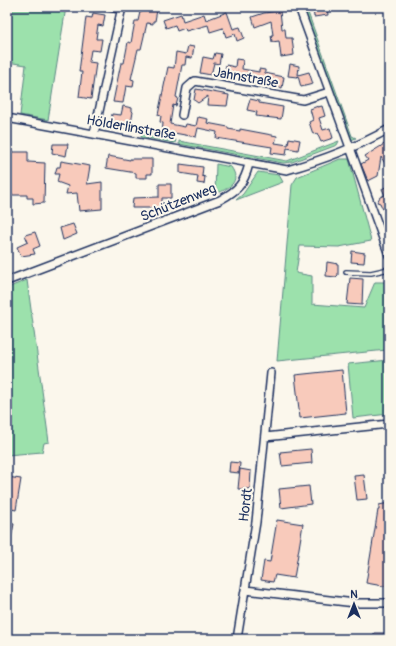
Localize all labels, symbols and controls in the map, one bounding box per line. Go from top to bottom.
street label: Jahnstraße [212,63,280,92]
street label: Hölderlinstraße [85,111,177,144]
street label: Schützenweg [138,180,218,225]
street label: Hordt [235,487,256,523]
north arrow [334,584,374,624]
text: N [350,588,358,601]

